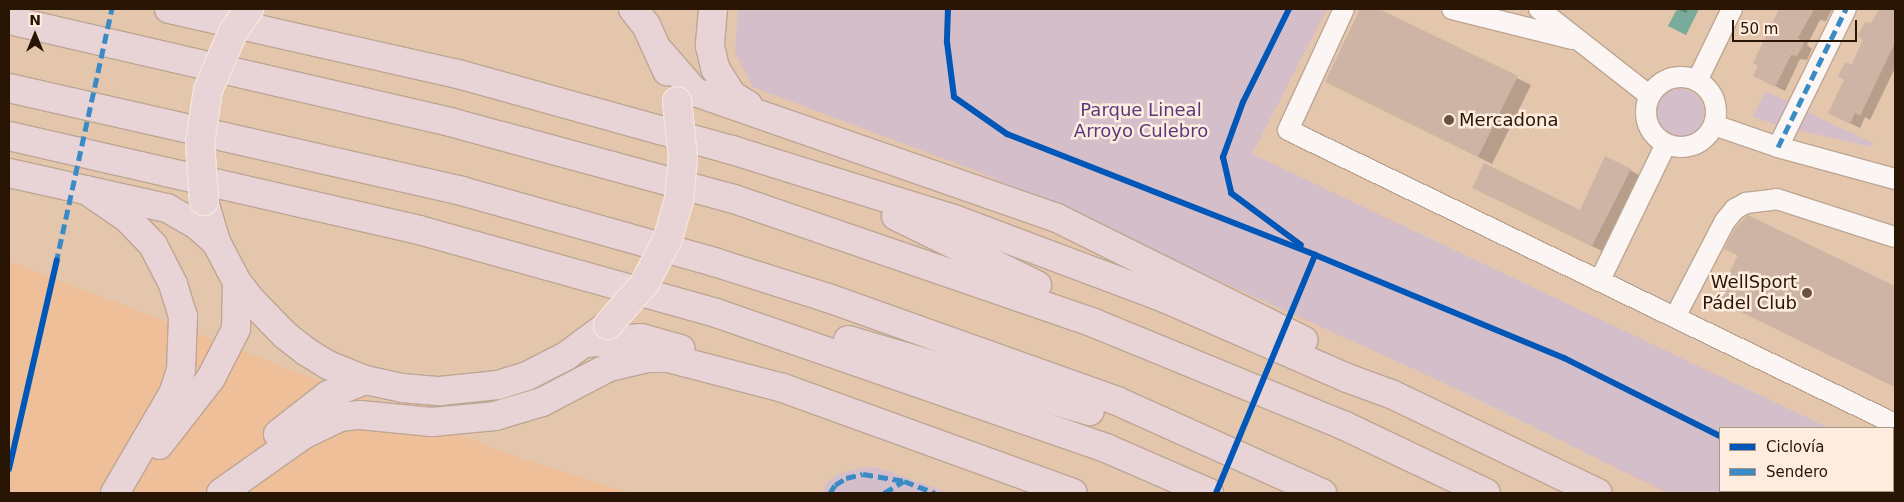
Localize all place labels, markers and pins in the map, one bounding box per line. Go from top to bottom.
place label: Mercadona [1459,109,1558,131]
marker: Mercadona [1443,114,1455,126]
place label: WellSport Pádel Club [1702,272,1797,314]
marker: WellSport Pádel Club [1801,287,1813,299]

